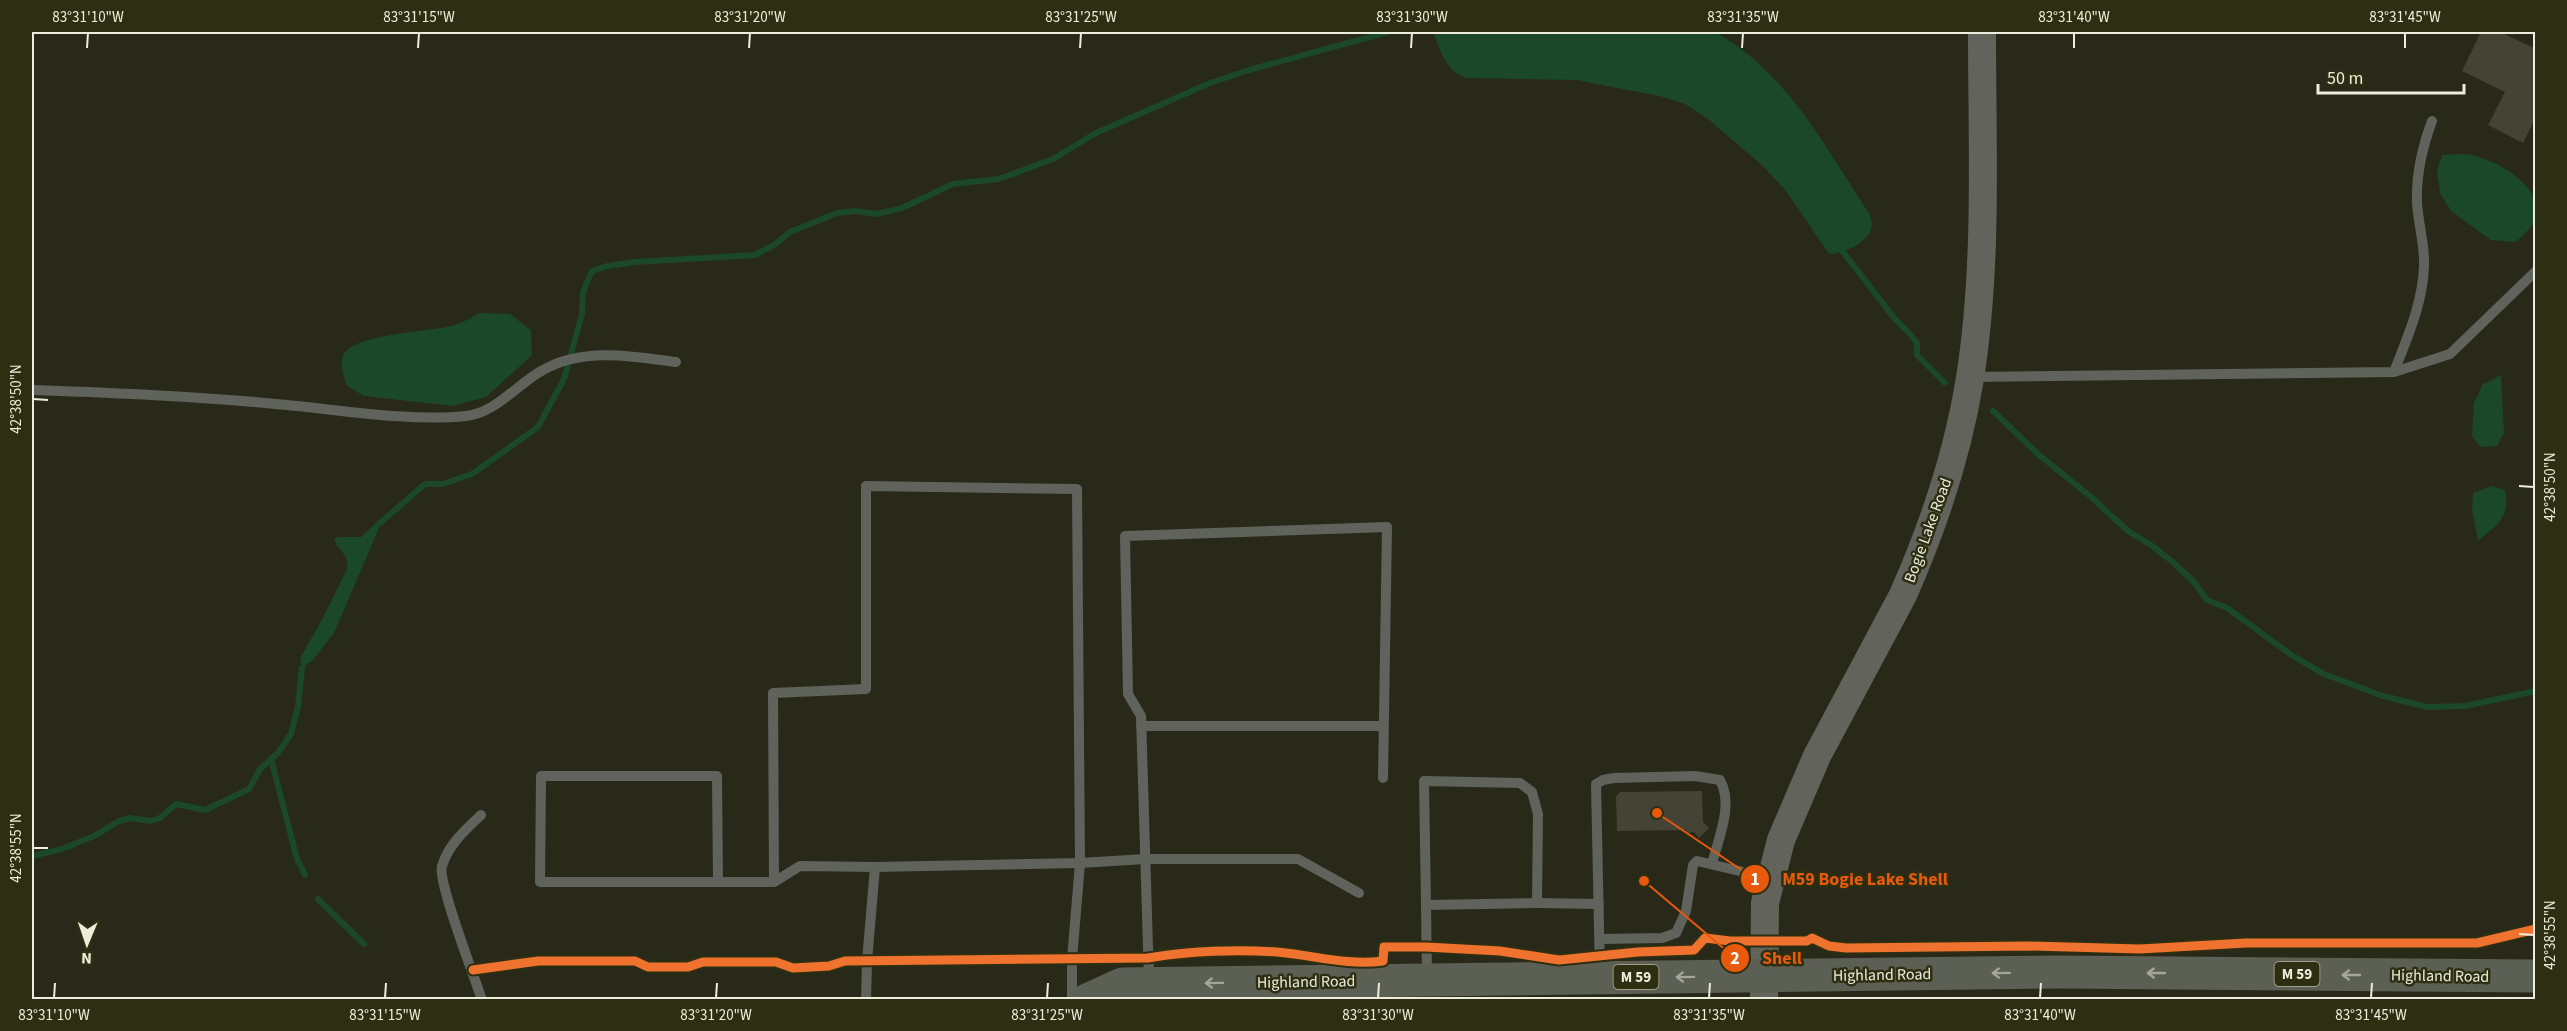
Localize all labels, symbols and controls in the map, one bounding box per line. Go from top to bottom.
text: 83°31'10"W [52,7,124,28]
text: 83°31'15"W [383,7,455,28]
text: 83°31'20"W [714,7,786,28]
text: 83°31'25"W [1045,7,1117,28]
text: 83°31'30"W [1376,7,1448,28]
text: 83°31'35"W [1707,7,1779,28]
text: 83°31'40"W [2038,7,2110,28]
text: 83°31'45"W [2369,7,2441,28]
scale bar [2318,57,2464,95]
text: 50 m [2327,66,2363,91]
text: 42°38'50"N [6,364,27,434]
text: 42°38'50"N [2540,452,2561,522]
street label: Bogie Lake Road [1899,475,1957,586]
text: 42°38'55"N [6,813,27,883]
callout: M59 Bogie Lake Shell [1740,861,1959,897]
text: 1 [1750,867,1760,892]
text: M59 Bogie Lake Shell [1782,867,1948,892]
text: 42°38'55"N [2540,900,2561,970]
north arrow [57,914,117,974]
callout: Shell [1720,940,1814,976]
text: 2 [1730,946,1740,971]
text: Shell [1762,946,1802,971]
text: N [81,947,92,969]
road number: M 59 [2274,962,2320,986]
street label: Highland Road [1833,963,1931,987]
street label: Highland Road [2391,964,2489,988]
road number: M 59 [1614,965,1658,989]
one-way arrow [1991,967,2011,979]
one-way arrow [2147,967,2167,979]
one-way arrow [2342,969,2362,981]
street label: Highland Road [1257,970,1355,994]
one-way arrow [1675,971,1695,983]
one-way arrow [1205,977,1225,988]
text: 83°31'10"W [18,1005,90,1026]
text: 83°31'15"W [349,1005,421,1026]
text: 83°31'20"W [680,1005,752,1026]
text: 83°31'25"W [1011,1005,1083,1026]
text: 83°31'30"W [1342,1005,1414,1026]
text: 83°31'35"W [1673,1005,1745,1026]
text: 83°31'40"W [2004,1005,2076,1026]
text: 83°31'45"W [2335,1005,2407,1026]

